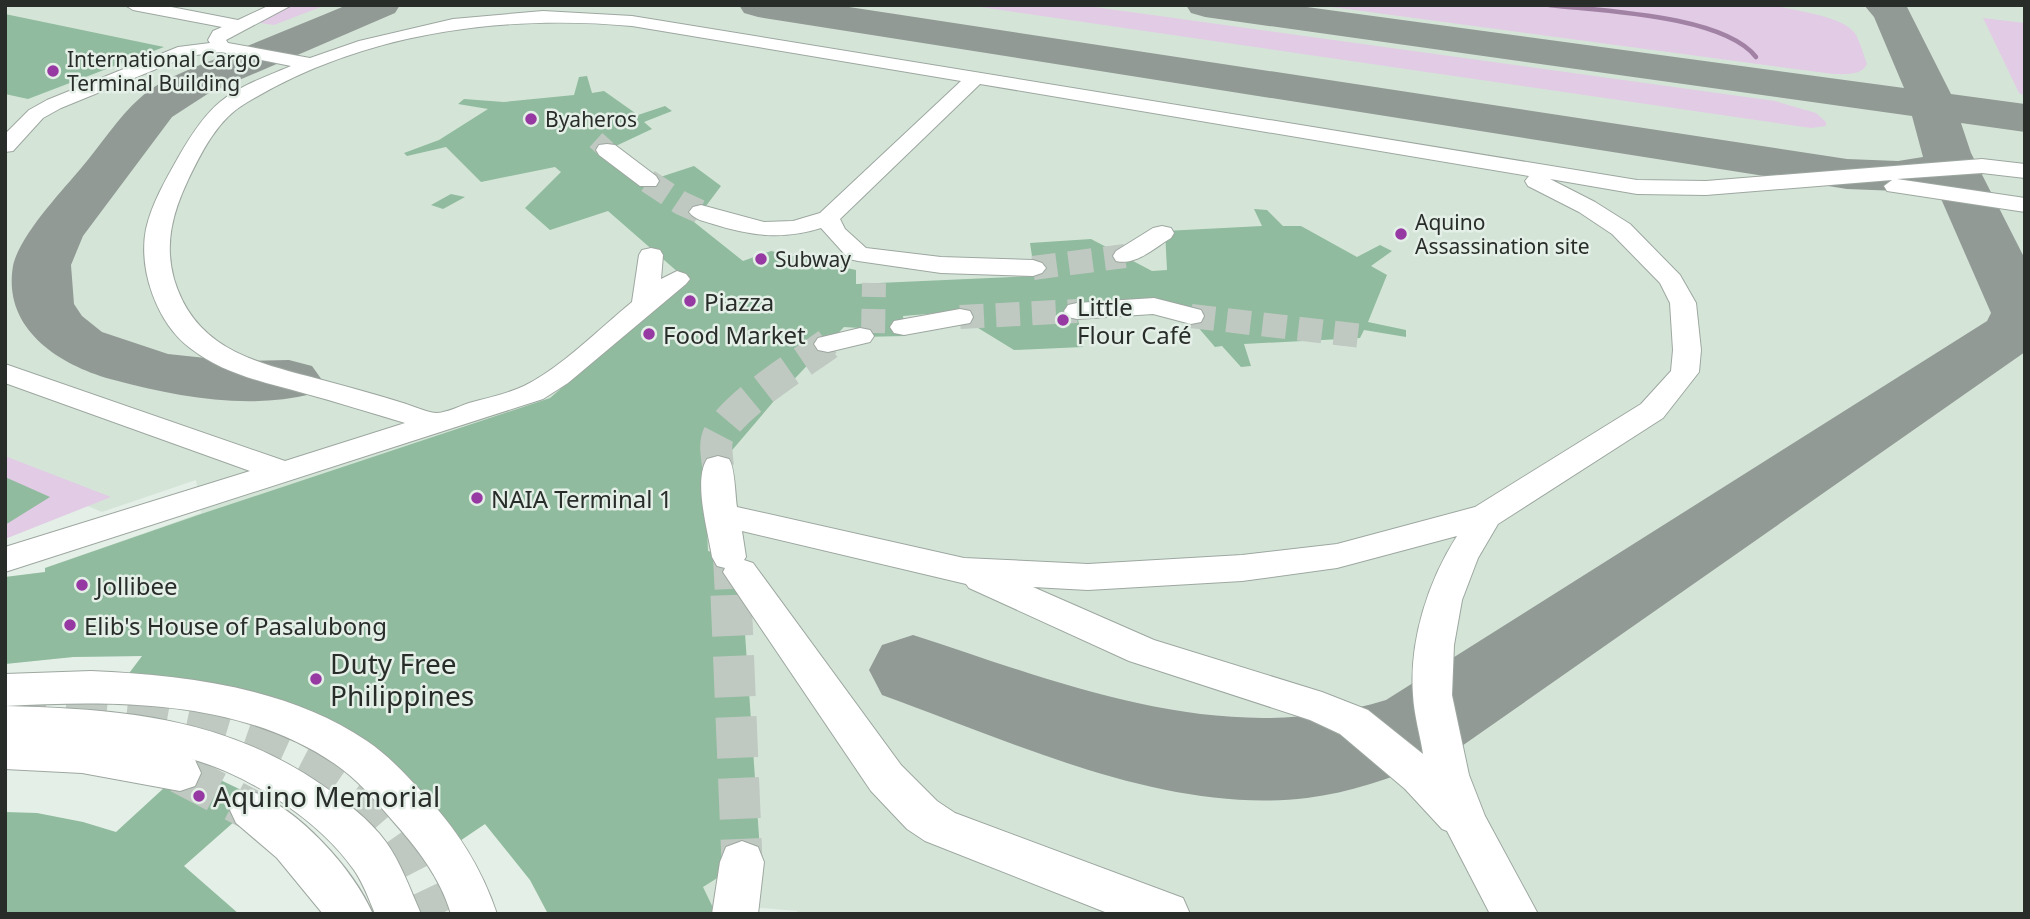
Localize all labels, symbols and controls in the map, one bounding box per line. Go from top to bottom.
place label: International Cargo Terminal Building [67,45,260,97]
marker: International Cargo Terminal Building [45,63,61,79]
place label: Byaheros [545,105,637,133]
marker: Byaheros [523,111,539,127]
place label: Aquino Assassination site [1415,208,1590,260]
marker: Aquino Assassination site [1393,226,1409,242]
place label: Subway [775,245,851,273]
marker: Subway [753,251,769,267]
place label: Piazza [704,285,774,318]
place label: Little Flour Café [1077,290,1192,351]
marker: Piazza [682,293,698,309]
marker: Little Flour Café [1055,312,1071,328]
place label: Food Market [663,318,806,351]
marker: Food Market [641,326,657,342]
place label: NAIA Terminal 1 [491,482,673,515]
marker: NAIA Terminal 1 [469,490,485,506]
place label: Jollibee [94,569,177,602]
marker: Jollibee [74,577,90,593]
place label: Elib's House of Pasalubong [84,609,387,642]
marker: Elib's House of Pasalubong [62,617,78,633]
place label: Duty Free Philippines [330,644,474,714]
marker: Duty Free Philippines [308,671,324,687]
place label: Aquino Memorial [213,777,440,815]
marker: Aquino Memorial [191,788,207,804]

